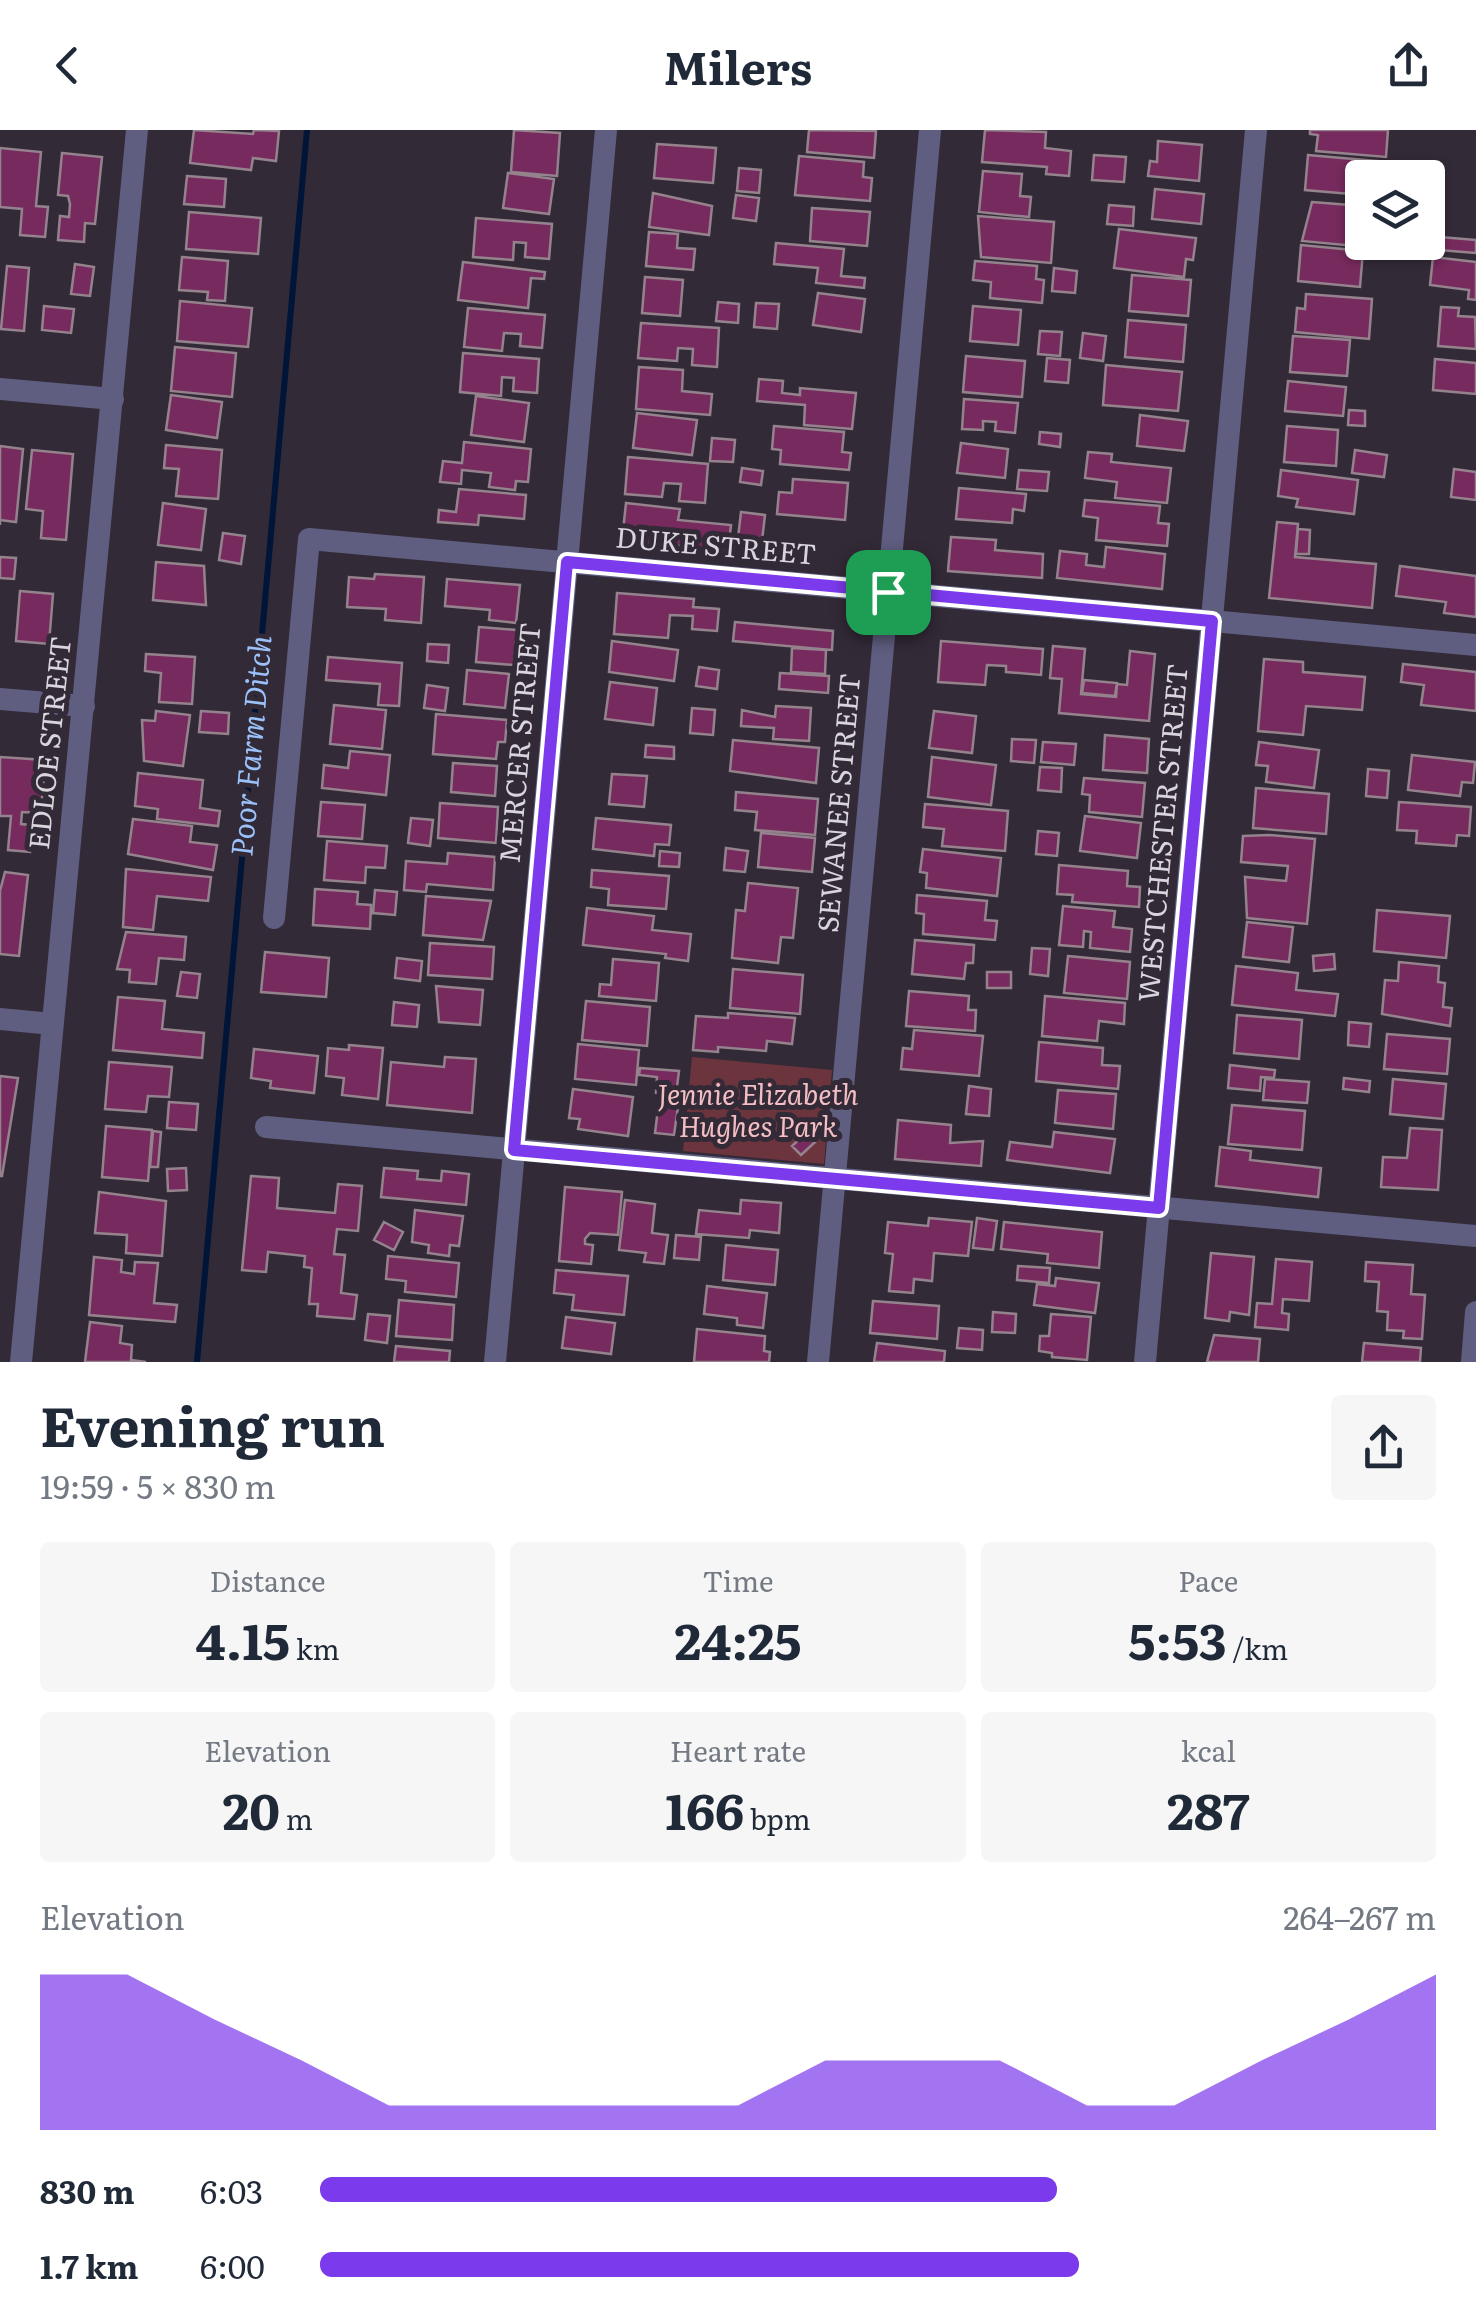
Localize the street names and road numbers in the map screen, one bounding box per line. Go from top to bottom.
street label: DUKE STREET [614,514,818,574]
street label: MERCER STREET [487,621,549,865]
street label: EDLOE STREET [16,634,80,851]
street label: WESTCHESTER STREET [1125,662,1197,1004]
street label: SEWANEE STREET [805,672,869,934]

